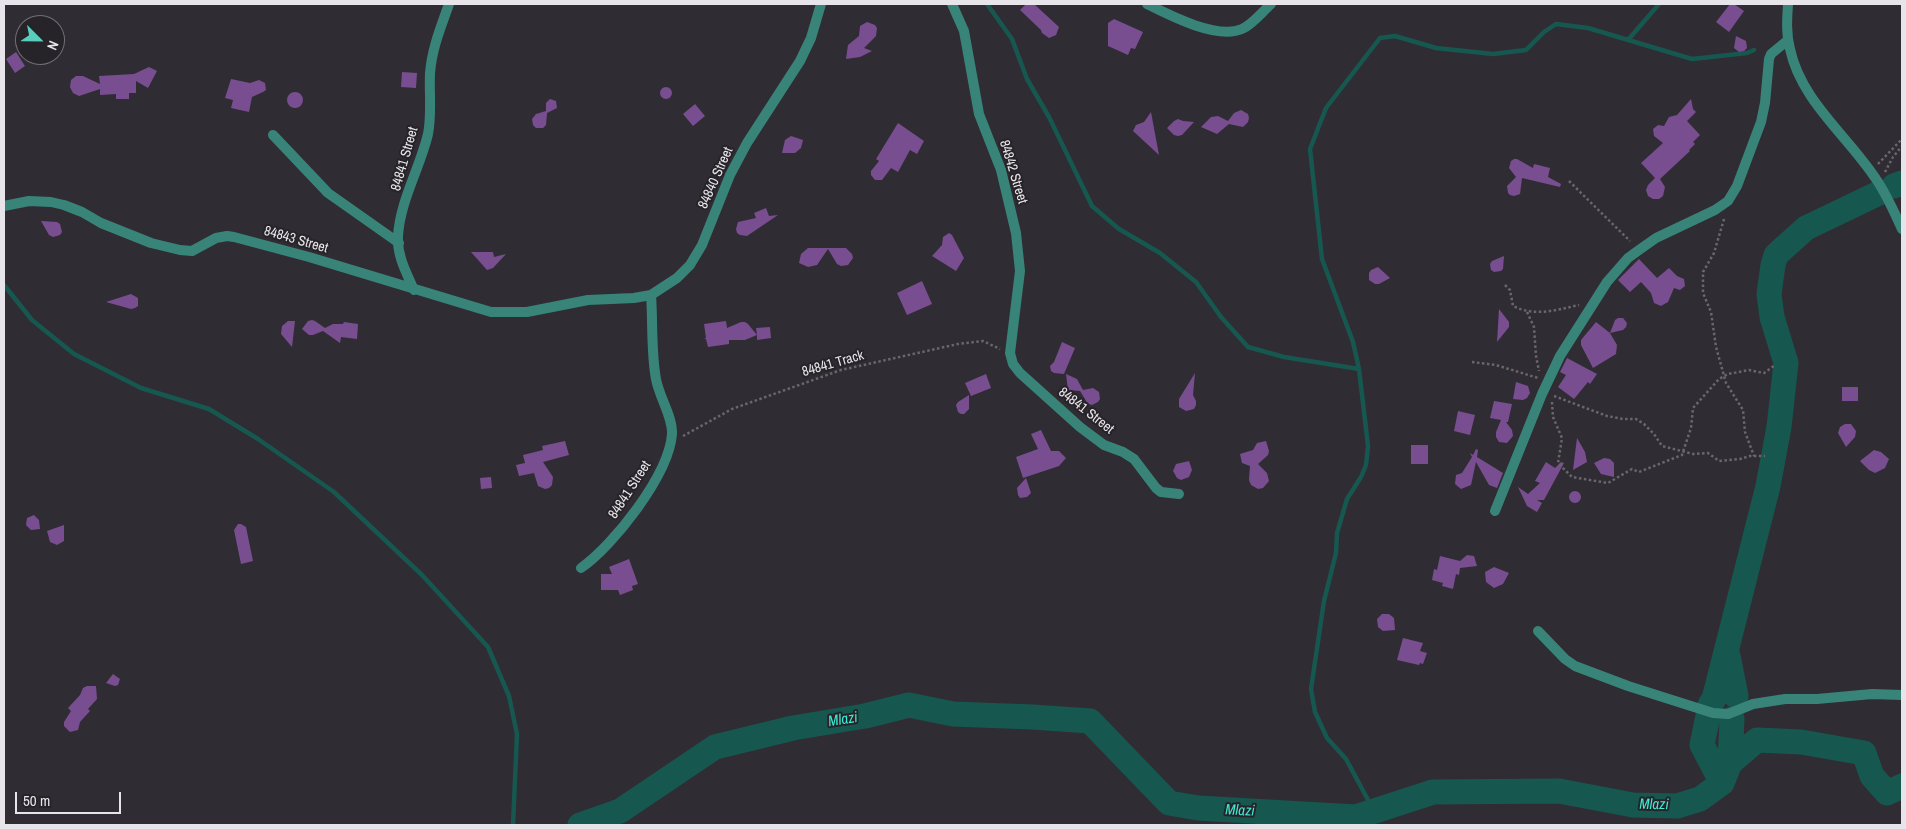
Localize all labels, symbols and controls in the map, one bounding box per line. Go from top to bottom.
north arrow [15,15,65,65]
text: N [43,38,63,53]
street label: 84841 Street [388,125,422,193]
street label: 84842 Street [995,138,1031,206]
street label: 84840 Street [695,145,737,211]
street label: 84843 Street [262,223,330,257]
street label: 84841 Track [800,347,866,381]
street label: 84841 Street [1055,384,1117,438]
street label: 84841 Street [605,458,655,522]
water label: Mlazi [827,709,859,731]
scale bar [18,782,124,814]
text: 50 m [23,790,50,811]
water label: Mlazi [1639,796,1669,814]
water label: Mlazi [1225,801,1255,821]

